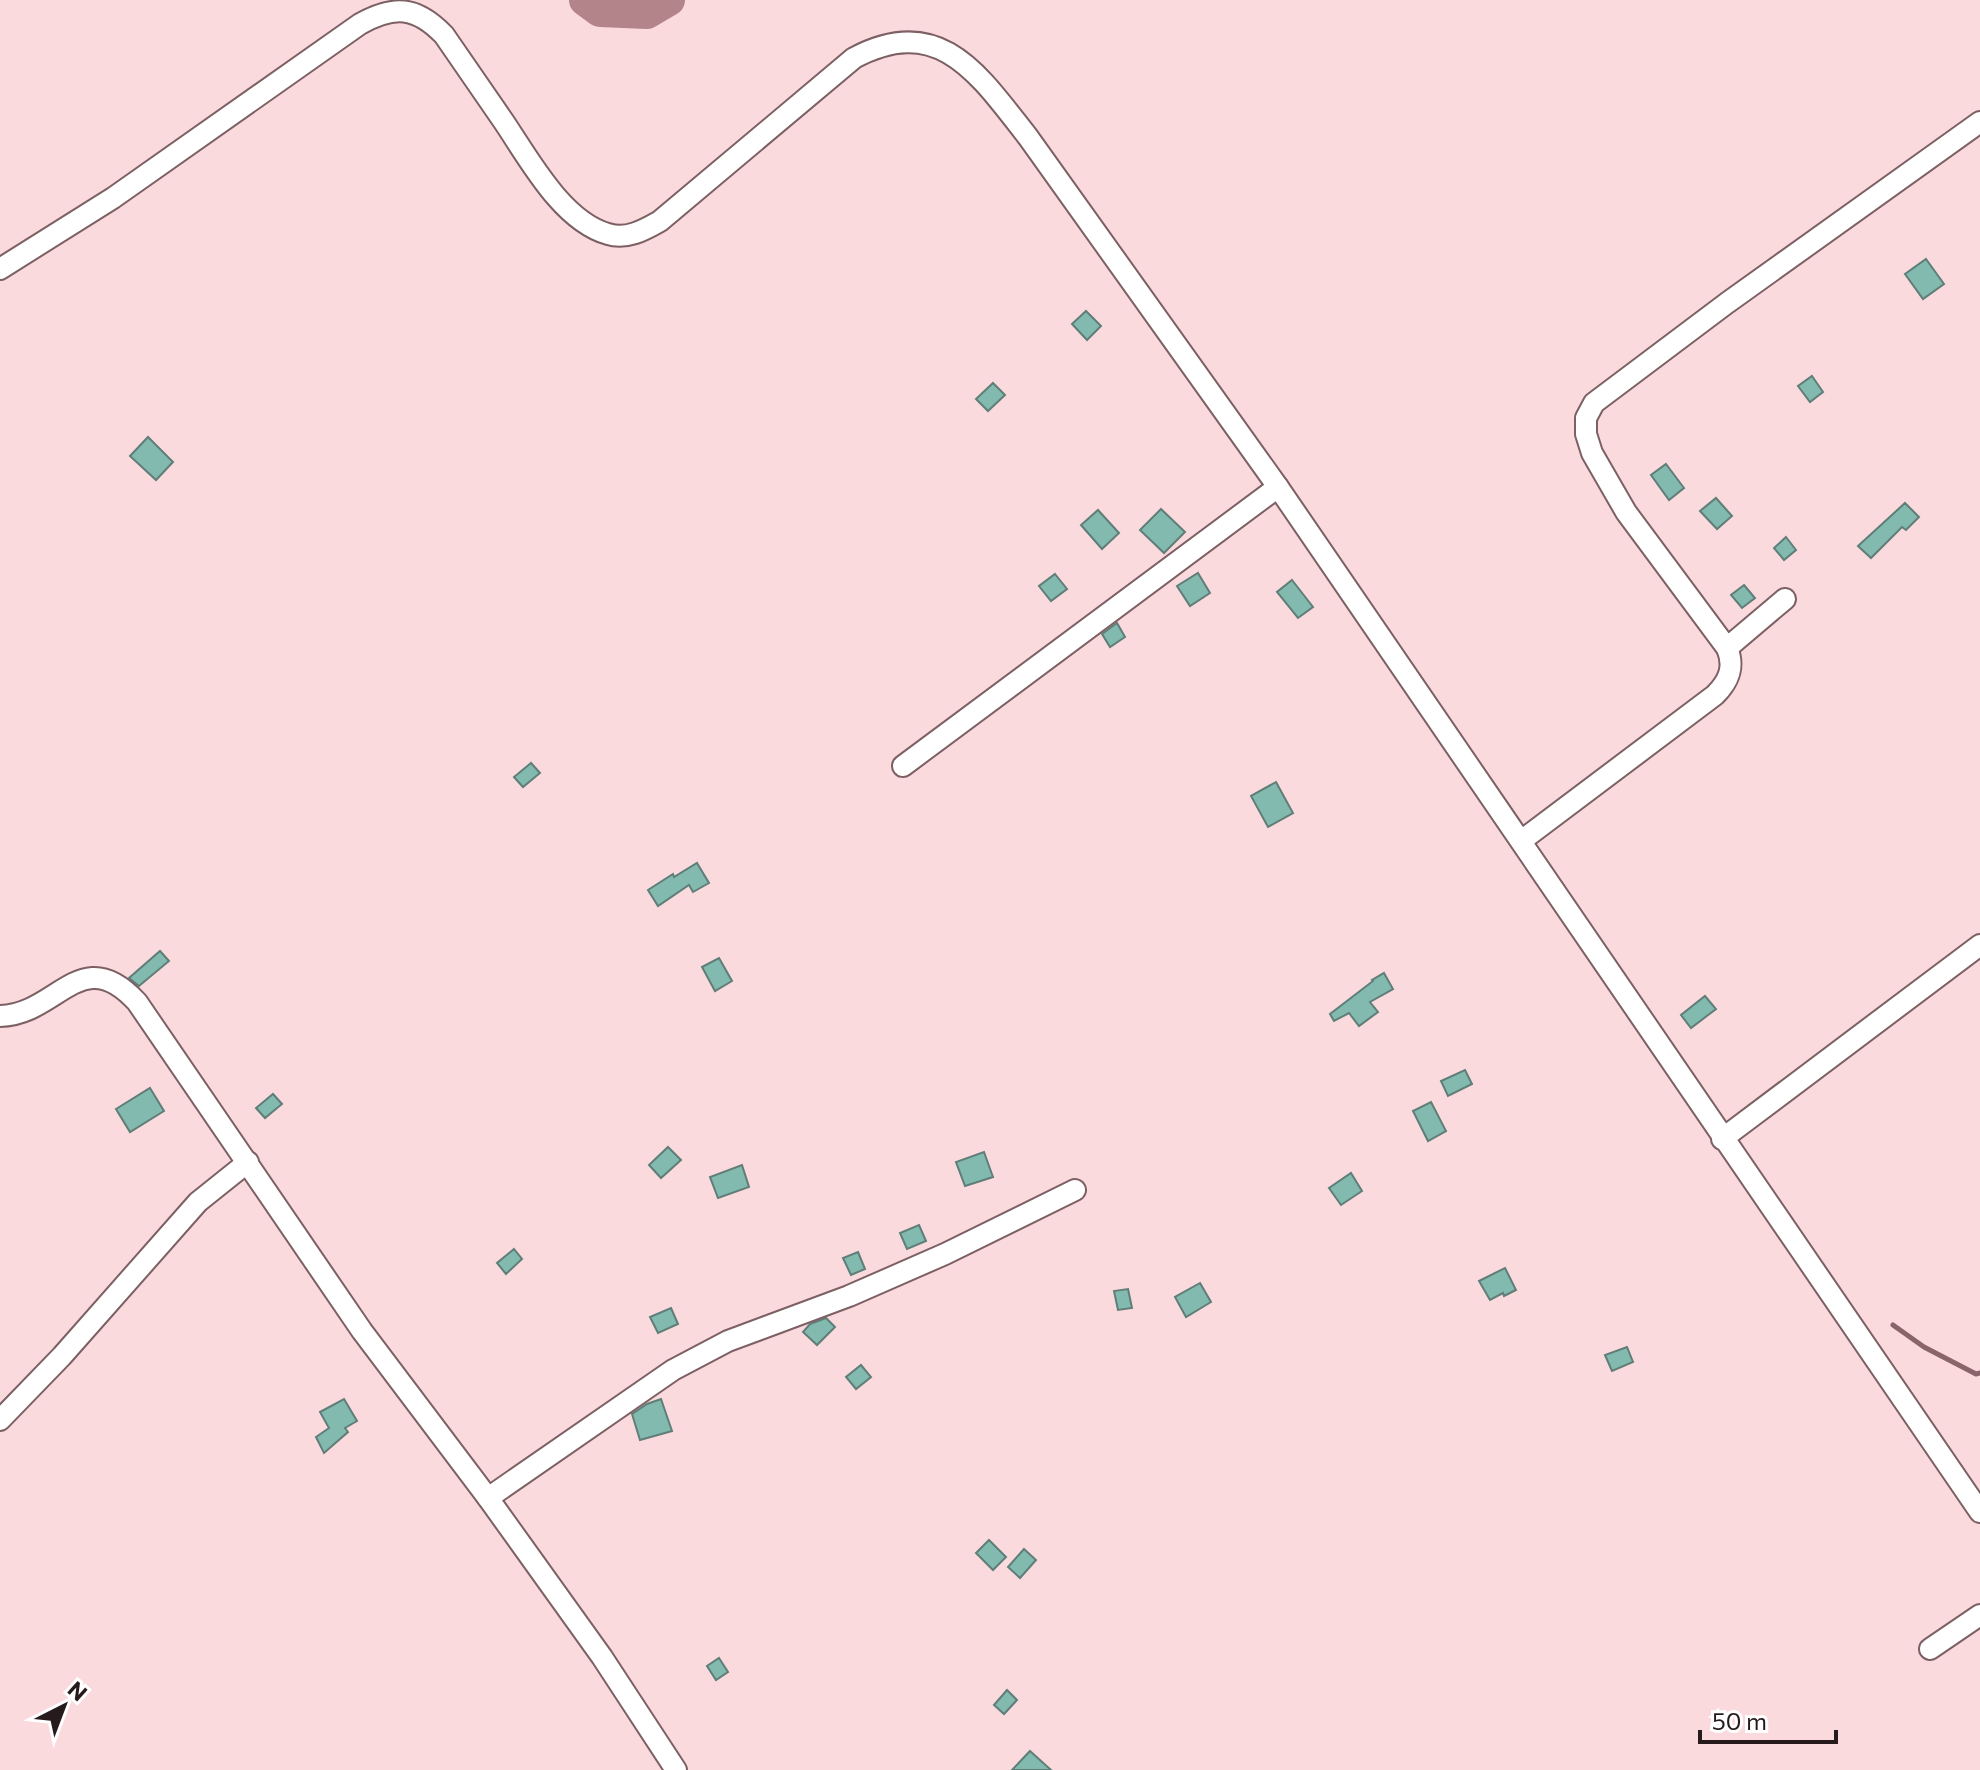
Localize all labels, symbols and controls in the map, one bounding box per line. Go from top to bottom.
north arrow [24,1666,104,1746]
text: N [63,1675,93,1706]
scale bar [1700,1694,1836,1744]
text: 50 m [1712,1706,1767,1735]

